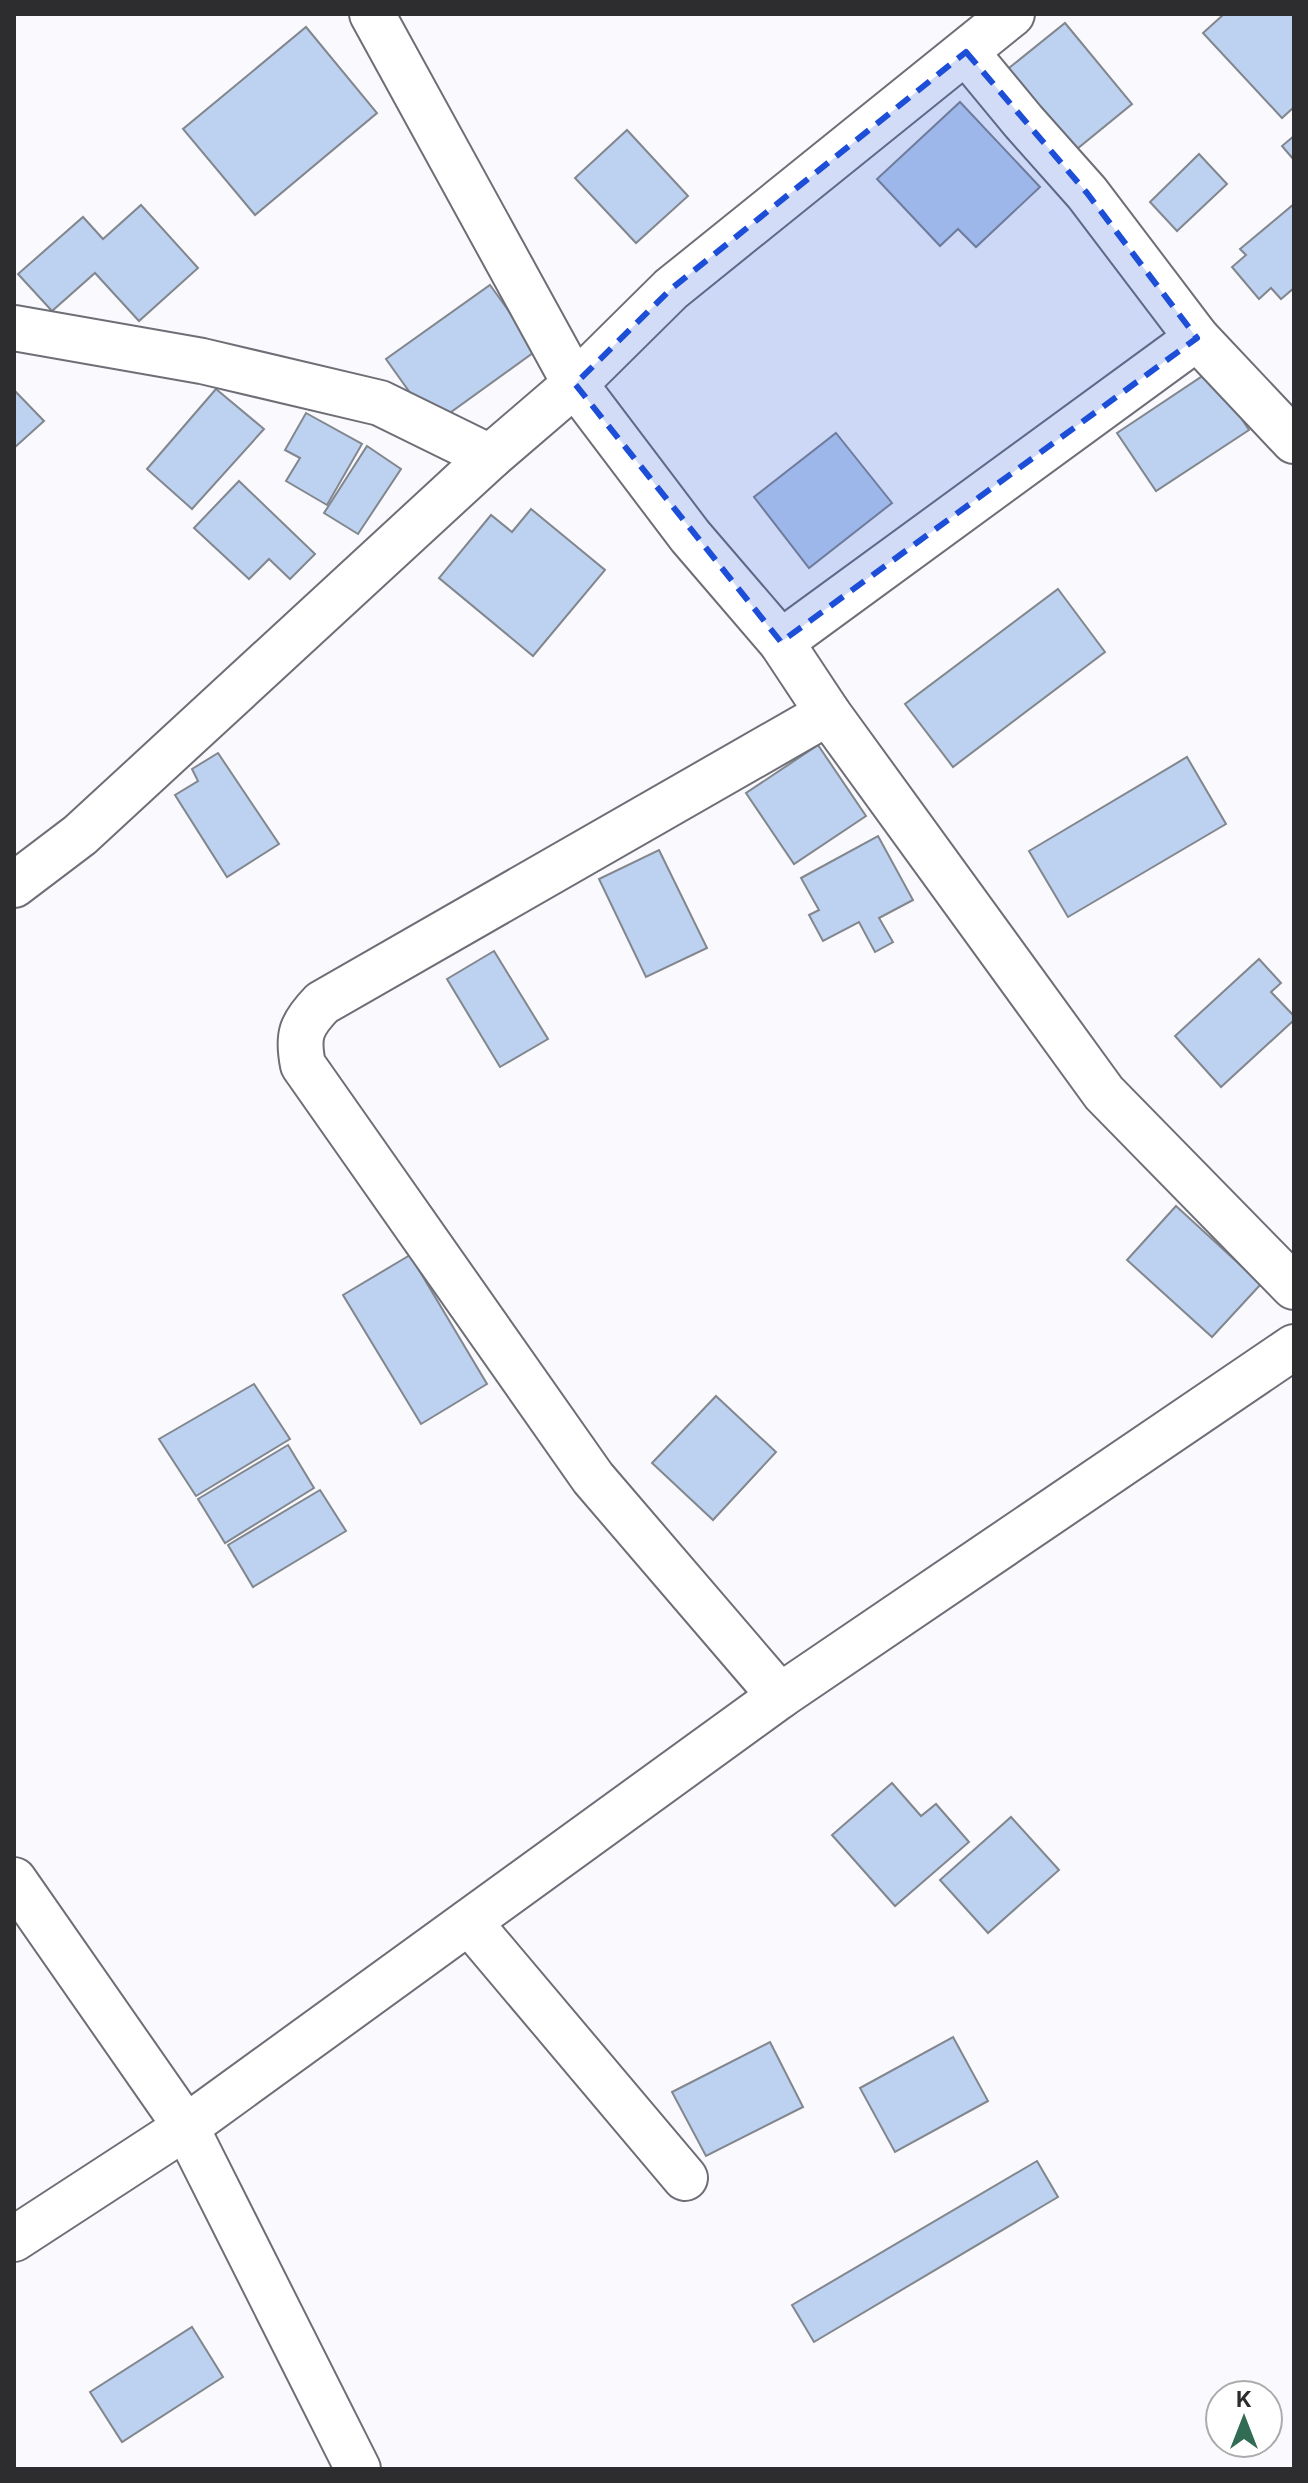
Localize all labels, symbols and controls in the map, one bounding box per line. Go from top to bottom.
north arrow [1204,2379,1284,2459]
text: K [1236,2386,1252,2412]

